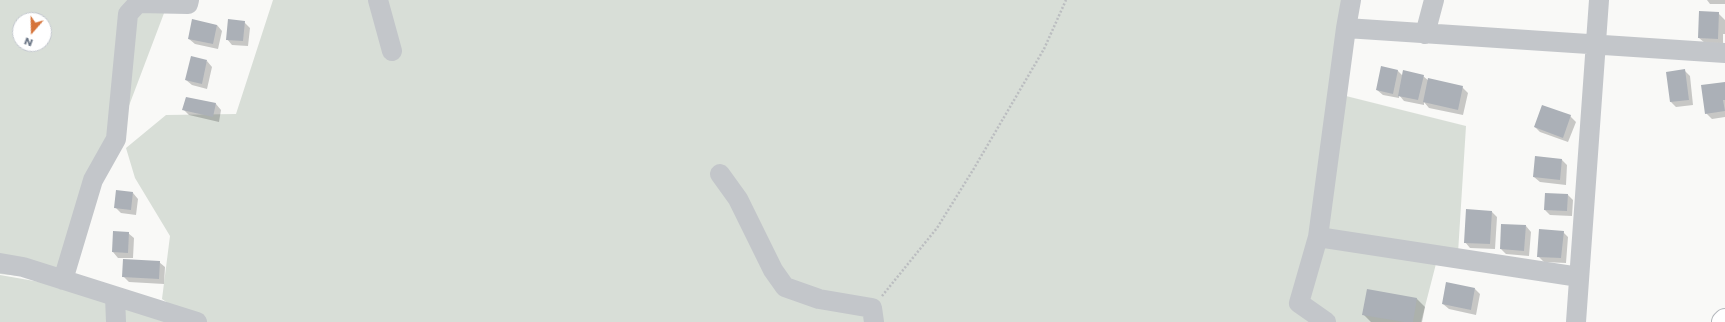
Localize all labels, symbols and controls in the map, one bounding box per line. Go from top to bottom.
north arrow [12,12,52,52]
text: N [22,33,35,51]

